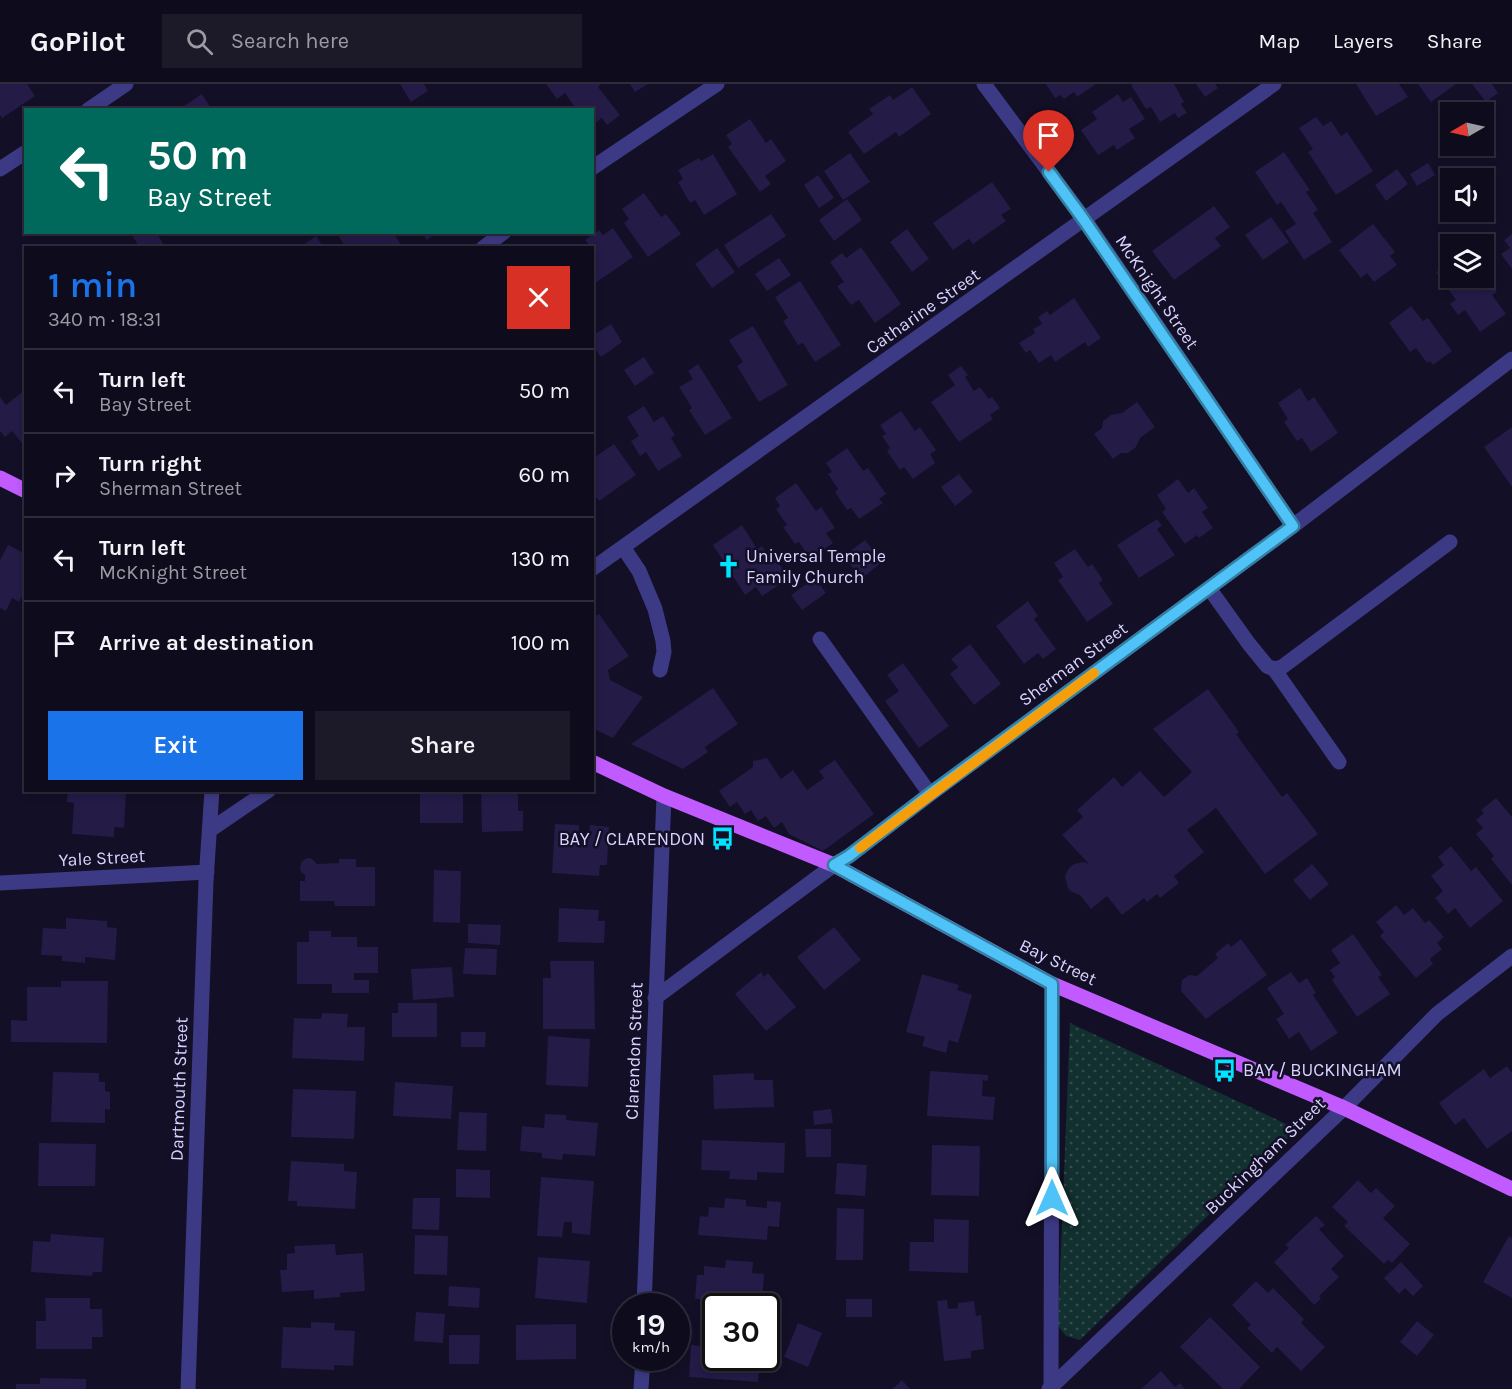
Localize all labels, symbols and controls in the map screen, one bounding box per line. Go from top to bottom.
search box [162,14,582,68]
text: GoPilot [30,25,126,58]
icon: search [183,25,216,58]
text: Search here [231,28,349,54]
text: Map [1258,29,1300,53]
text: Layers [1333,29,1394,53]
text: Share [1427,29,1482,53]
north arrow [1440,102,1494,156]
map controls [1440,102,1494,288]
pin [1023,110,1074,172]
icon: arrive [1032,119,1065,152]
text: 50 m [147,130,249,180]
icon: left [48,132,126,210]
button: sound [1440,168,1494,222]
text: Bay Street [147,181,272,213]
street label: McKnight Street [1111,231,1203,354]
button: layers [1440,234,1494,288]
street label: Catharine Street [862,263,984,358]
text: 1 min [48,264,137,306]
button: close [507,266,570,329]
text: 340 m · 18:31 [48,308,161,331]
text: Turn left [99,367,186,393]
icon: left [48,375,81,408]
text: 50 m [519,378,570,404]
text: Bay Street [99,393,191,416]
text: Turn right [99,451,202,477]
icon: right [48,459,81,492]
text: 60 m [519,462,570,488]
text: Sherman Street [99,477,242,500]
text: Turn left [99,535,186,561]
icon: left [48,543,81,576]
place label: Universal Temple Family Church [746,545,886,588]
text: 130 m [511,546,570,572]
church icon: Universal Temple Family Church [715,553,741,579]
text: McKnight Street [99,561,247,584]
street label: Sherman Street [1014,617,1132,711]
icon: arrive [48,627,81,660]
text: Arrive at destination [99,630,314,656]
text: 100 m [511,630,570,656]
button: Exit [48,711,303,780]
button: Share [315,711,570,780]
bus stop icon: BAY / CLARENDON [710,826,736,852]
place label: BAY / CLARENDON [559,828,705,850]
street label: Yale Street [58,845,146,871]
street label: Bay Street [1016,934,1100,990]
street label: Clarendon Street [621,982,647,1120]
street label: Dartmouth Street [165,1016,193,1161]
bus stop icon: BAY / BUCKINGHAM [1212,1057,1238,1083]
place label: BAY / BUCKINGHAM [1243,1059,1402,1081]
street label: Buckingham Street [1200,1093,1330,1219]
position arrow [1020,1166,1084,1230]
speed limit sign: 30 [702,1293,780,1371]
text: 19 [636,1307,665,1343]
text: km/h [632,1338,670,1356]

